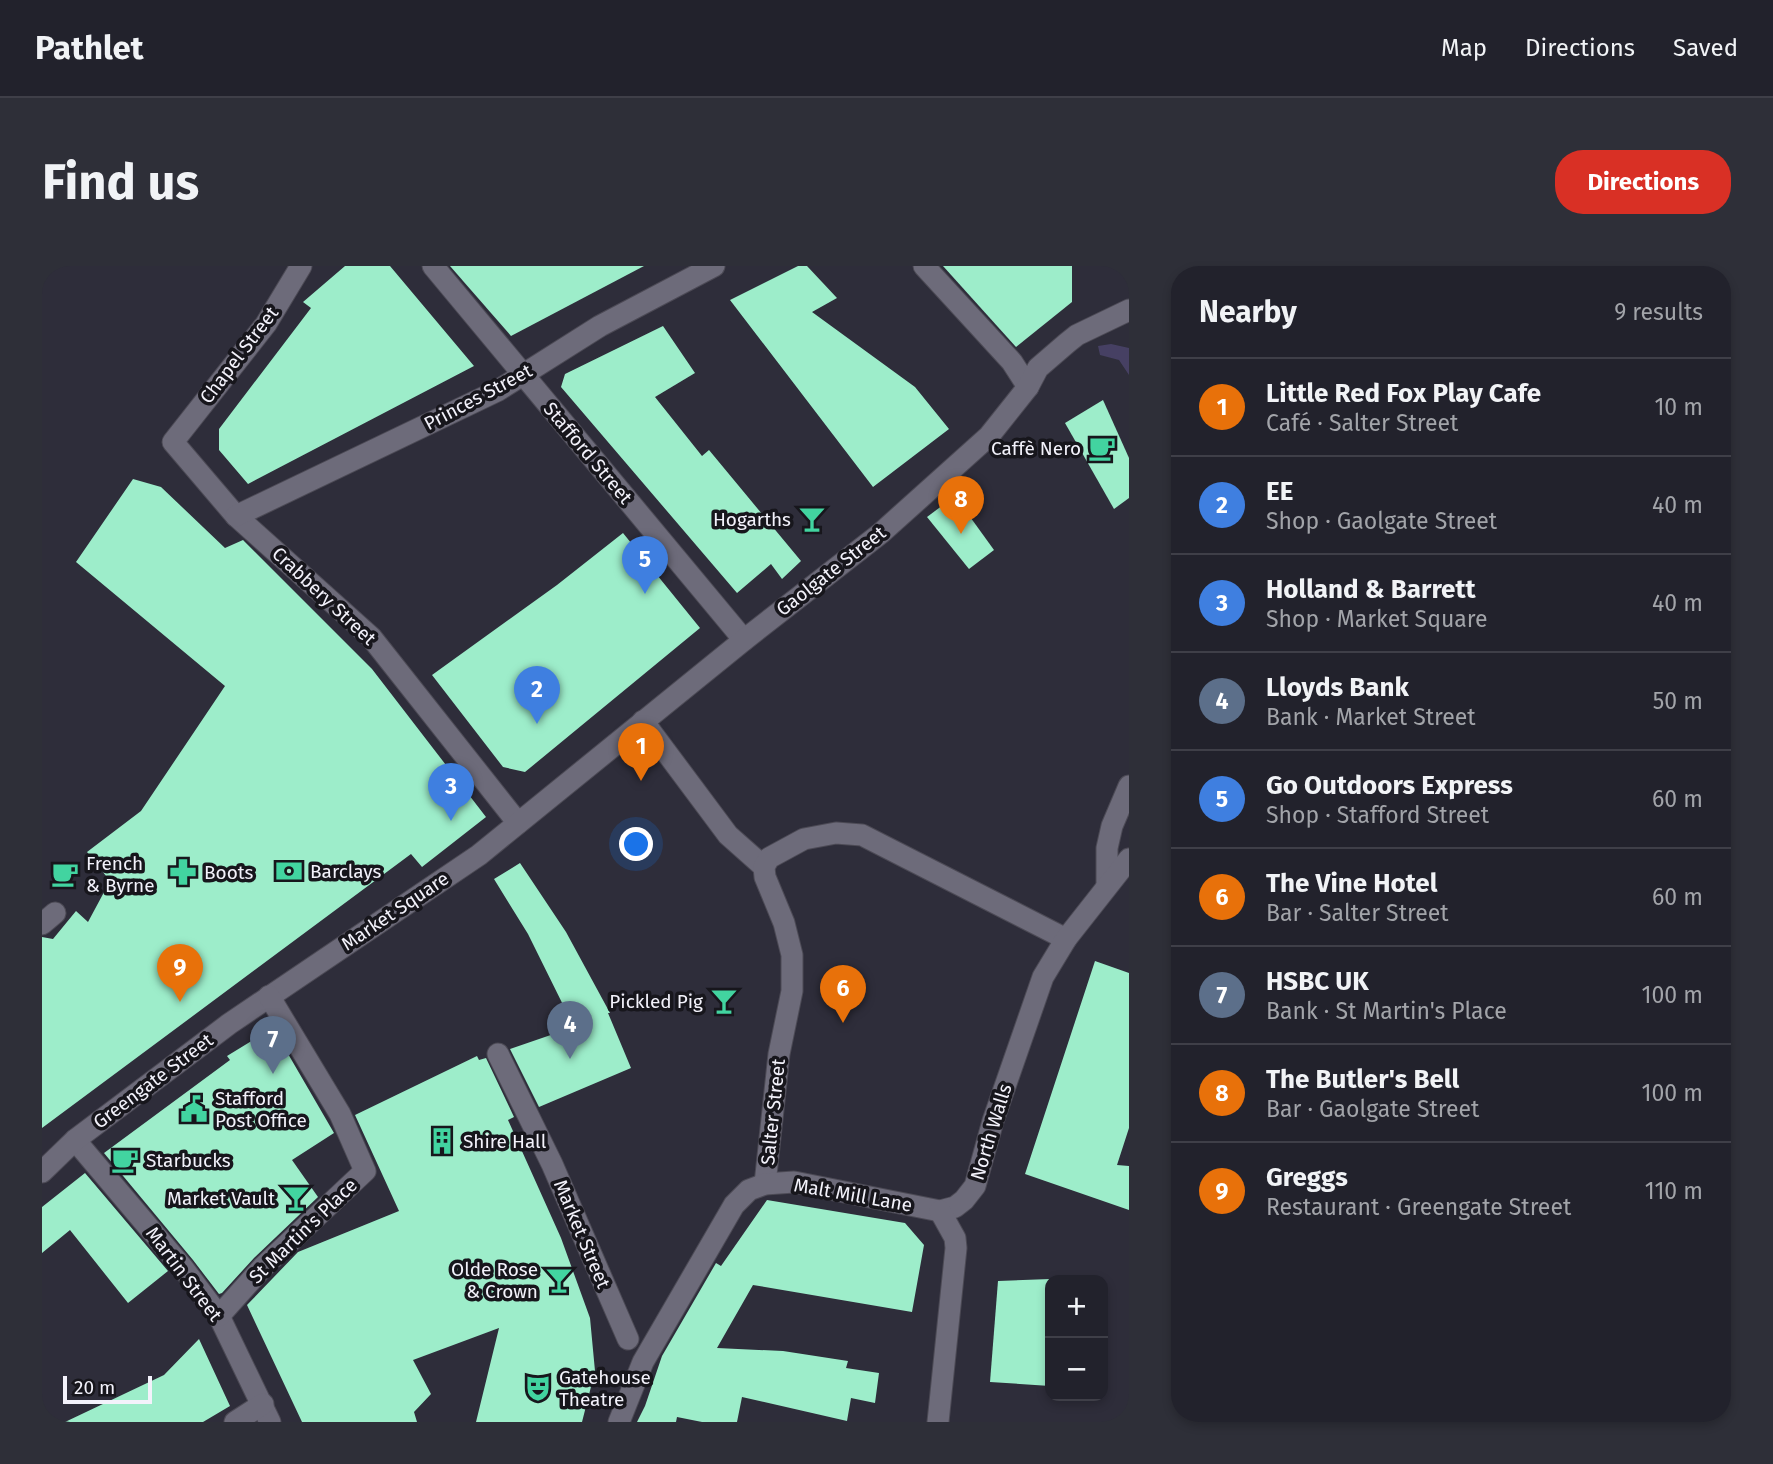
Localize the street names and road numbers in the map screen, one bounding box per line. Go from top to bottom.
street label: Chapel Street [195,302,283,408]
street label: Princes Street [420,359,536,435]
street label: Stafford Street [539,397,637,509]
street label: Gaolgate Street [772,521,890,621]
street label: Crabbery Street [267,542,381,650]
street label: Market Square [337,867,453,955]
street label: Greengate Street [89,1028,218,1134]
street label: Salter Street [756,1057,790,1166]
street label: North Walls [965,1081,1017,1183]
street label: Malt Mill Lane [792,1173,914,1217]
street label: St Martin's Place [244,1174,362,1288]
street label: Market Street [549,1176,615,1292]
street label: Martin Street [141,1222,227,1326]

